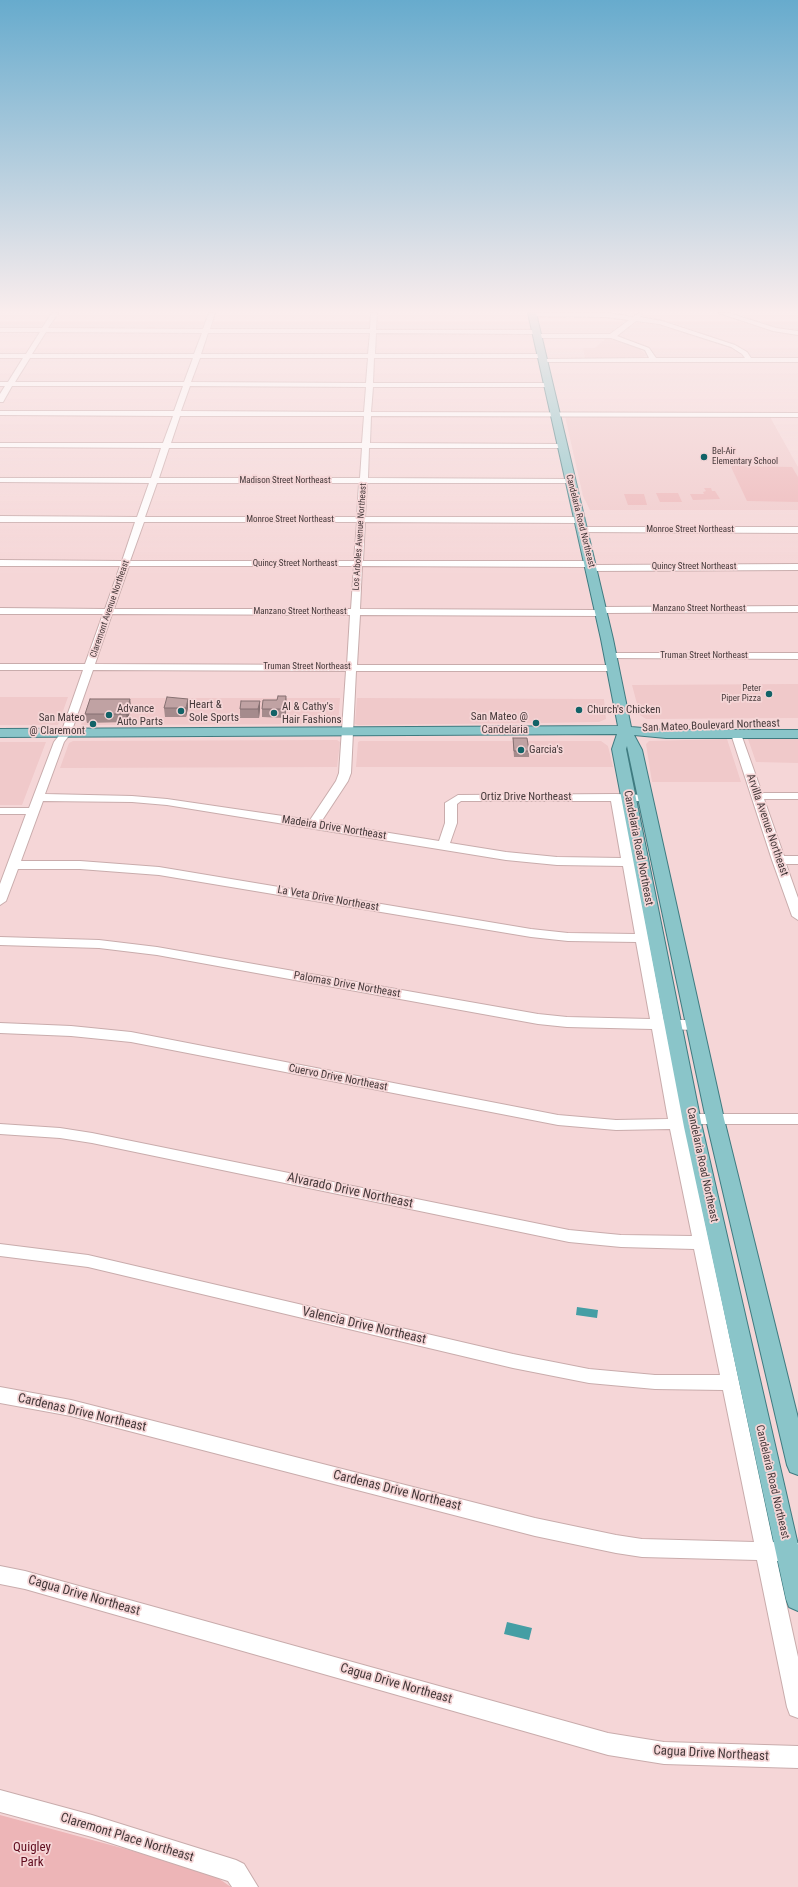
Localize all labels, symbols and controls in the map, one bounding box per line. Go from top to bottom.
place label: Bel-Air Elementary School [712,447,778,468]
marker: Bel-Air Elementary School [699,452,709,462]
street label: Candelaria Road Northeast [563,473,597,569]
street label: Madison Street Northeast [239,476,331,486]
street label: Los Arboles Avenue Northeast [351,483,369,591]
street label: Monroe Street Northeast [246,515,334,525]
street label: Monroe Street Northeast [646,525,734,535]
street label: Claremont Avenue Northeast [88,559,132,659]
street label: Quincy Street Northeast [253,559,337,569]
street label: Quincy Street Northeast [652,562,736,572]
street label: Manzano Street Northeast [652,604,746,614]
street label: Manzano Street Northeast [253,607,347,617]
street label: Truman Street Northeast [660,651,748,661]
street label: Truman Street Northeast [263,662,351,672]
place label: Peter Piper Pizza [721,684,761,705]
marker: Peter Piper Pizza [764,689,774,699]
place label: Heart & Sole Sports [189,698,239,724]
place label: Al & Cathy's Hair Fashions [282,700,342,726]
place label: Advance Auto Parts [117,702,163,728]
place label: Church's Chicken [587,703,660,717]
marker: Church's Chicken [574,705,584,715]
marker: Heart & Sole Sports [176,706,186,716]
marker: Al & Cathy's Hair Fashions [269,708,279,718]
marker: Advance Auto Parts [104,710,114,720]
place label: San Mateo @ Candelaria [471,710,528,736]
place label: San Mateo @ Claremont [29,711,85,737]
street label: San Mateo Boulevard Northeast [642,717,780,735]
marker: San Mateo @ Candelaria [531,718,541,728]
marker: San Mateo @ Claremont [88,719,98,729]
place label: Garcia's [529,743,563,757]
marker: Garcia's [516,745,526,755]
street label: Arvilla Avenue Northeast [743,772,791,878]
street label: Candelaria Road Northeast [620,789,656,907]
street label: Ortiz Drive Northeast [480,790,572,804]
street label: Madeira Drive Northeast [281,813,387,843]
street label: La Veta Drive Northeast [276,884,380,914]
street label: Palomas Drive Northeast [293,969,401,1001]
street label: Cuervo Drive Northeast [287,1062,389,1094]
street label: Candelaria Road Northeast [683,1107,721,1223]
street label: Alvarado Drive Northeast [286,1170,414,1212]
street label: Valencia Drive Northeast [300,1304,428,1348]
street label: Cardenas Drive Northeast [16,1391,148,1435]
street label: Candelaria Road Northeast [752,1424,792,1540]
street label: Cardenas Drive Northeast [331,1468,463,1514]
street label: Cagua Drive Northeast [26,1573,142,1619]
street label: Cagua Drive Northeast [338,1661,454,1707]
street label: Cagua Drive Northeast [653,1743,769,1765]
street label: Claremont Place Northeast [58,1810,196,1866]
park label: Quigley Park [13,1840,51,1871]

